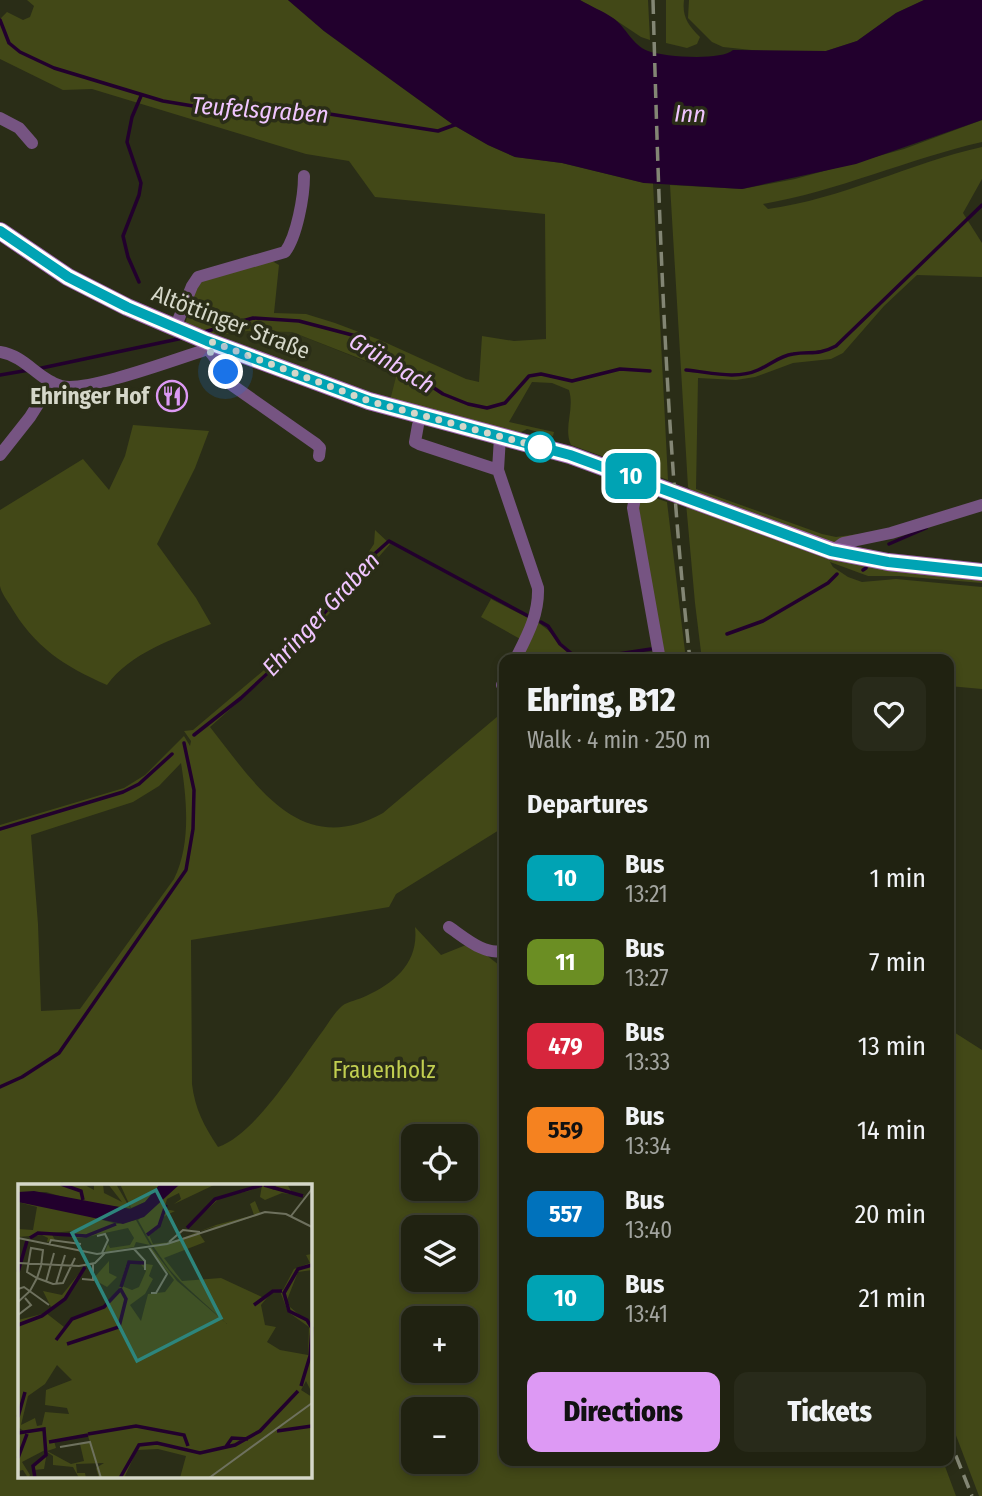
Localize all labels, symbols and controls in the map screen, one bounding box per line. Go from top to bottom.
water label: Teufelsgraben [190,91,330,129]
water label: Inn [674,99,706,129]
street label: Altöttinger Straße [148,279,314,365]
water label: Grünbach [344,327,440,399]
your location [208,354,243,389]
restaurant icon: Ehringer Hof [155,379,189,413]
place label: Ehringer Hof [30,382,151,410]
unlabelled marker [525,432,555,462]
line badge: 10 [600,453,662,499]
text: 10 [619,462,643,490]
water label: Ehringer Graben [257,546,385,682]
button: heart [852,677,926,751]
text: Ehring, B12 [527,680,676,720]
text: Walk · 4 min · 250 m [527,726,711,754]
text: Departures [527,789,648,820]
text: Bus [625,849,664,880]
text: 1 min [870,863,926,894]
text: 10 [554,864,577,892]
text: 13:21 [625,880,668,908]
text: Bus [625,933,664,964]
text: 7 min [869,947,926,978]
text: 11 [556,948,575,976]
text: 13:27 [625,964,669,992]
text: Bus [625,1017,664,1048]
text: 13 min [858,1031,926,1062]
text: 479 [548,1032,583,1060]
text: 13:33 [625,1048,670,1076]
park label: Frauenholz [333,1056,435,1084]
text: Bus [625,1101,664,1132]
text: 14 min [857,1115,926,1146]
text: 559 [548,1116,583,1144]
map controls [401,1124,478,1474]
button: locate [401,1124,478,1201]
text: 13:34 [625,1132,671,1160]
inset map [18,1184,312,1478]
text: Bus [625,1185,664,1216]
text: 20 min [855,1199,926,1230]
text: 557 [549,1200,582,1228]
button: layers [401,1215,478,1292]
text: 13:40 [625,1216,672,1244]
text: Bus [625,1269,664,1300]
text: 21 min [859,1283,926,1314]
text: 10 [554,1284,577,1312]
text: 13:41 [625,1300,668,1328]
button: + [401,1306,478,1383]
button: Directions [527,1372,720,1452]
button: Tickets [734,1372,926,1452]
button: − [401,1397,478,1474]

